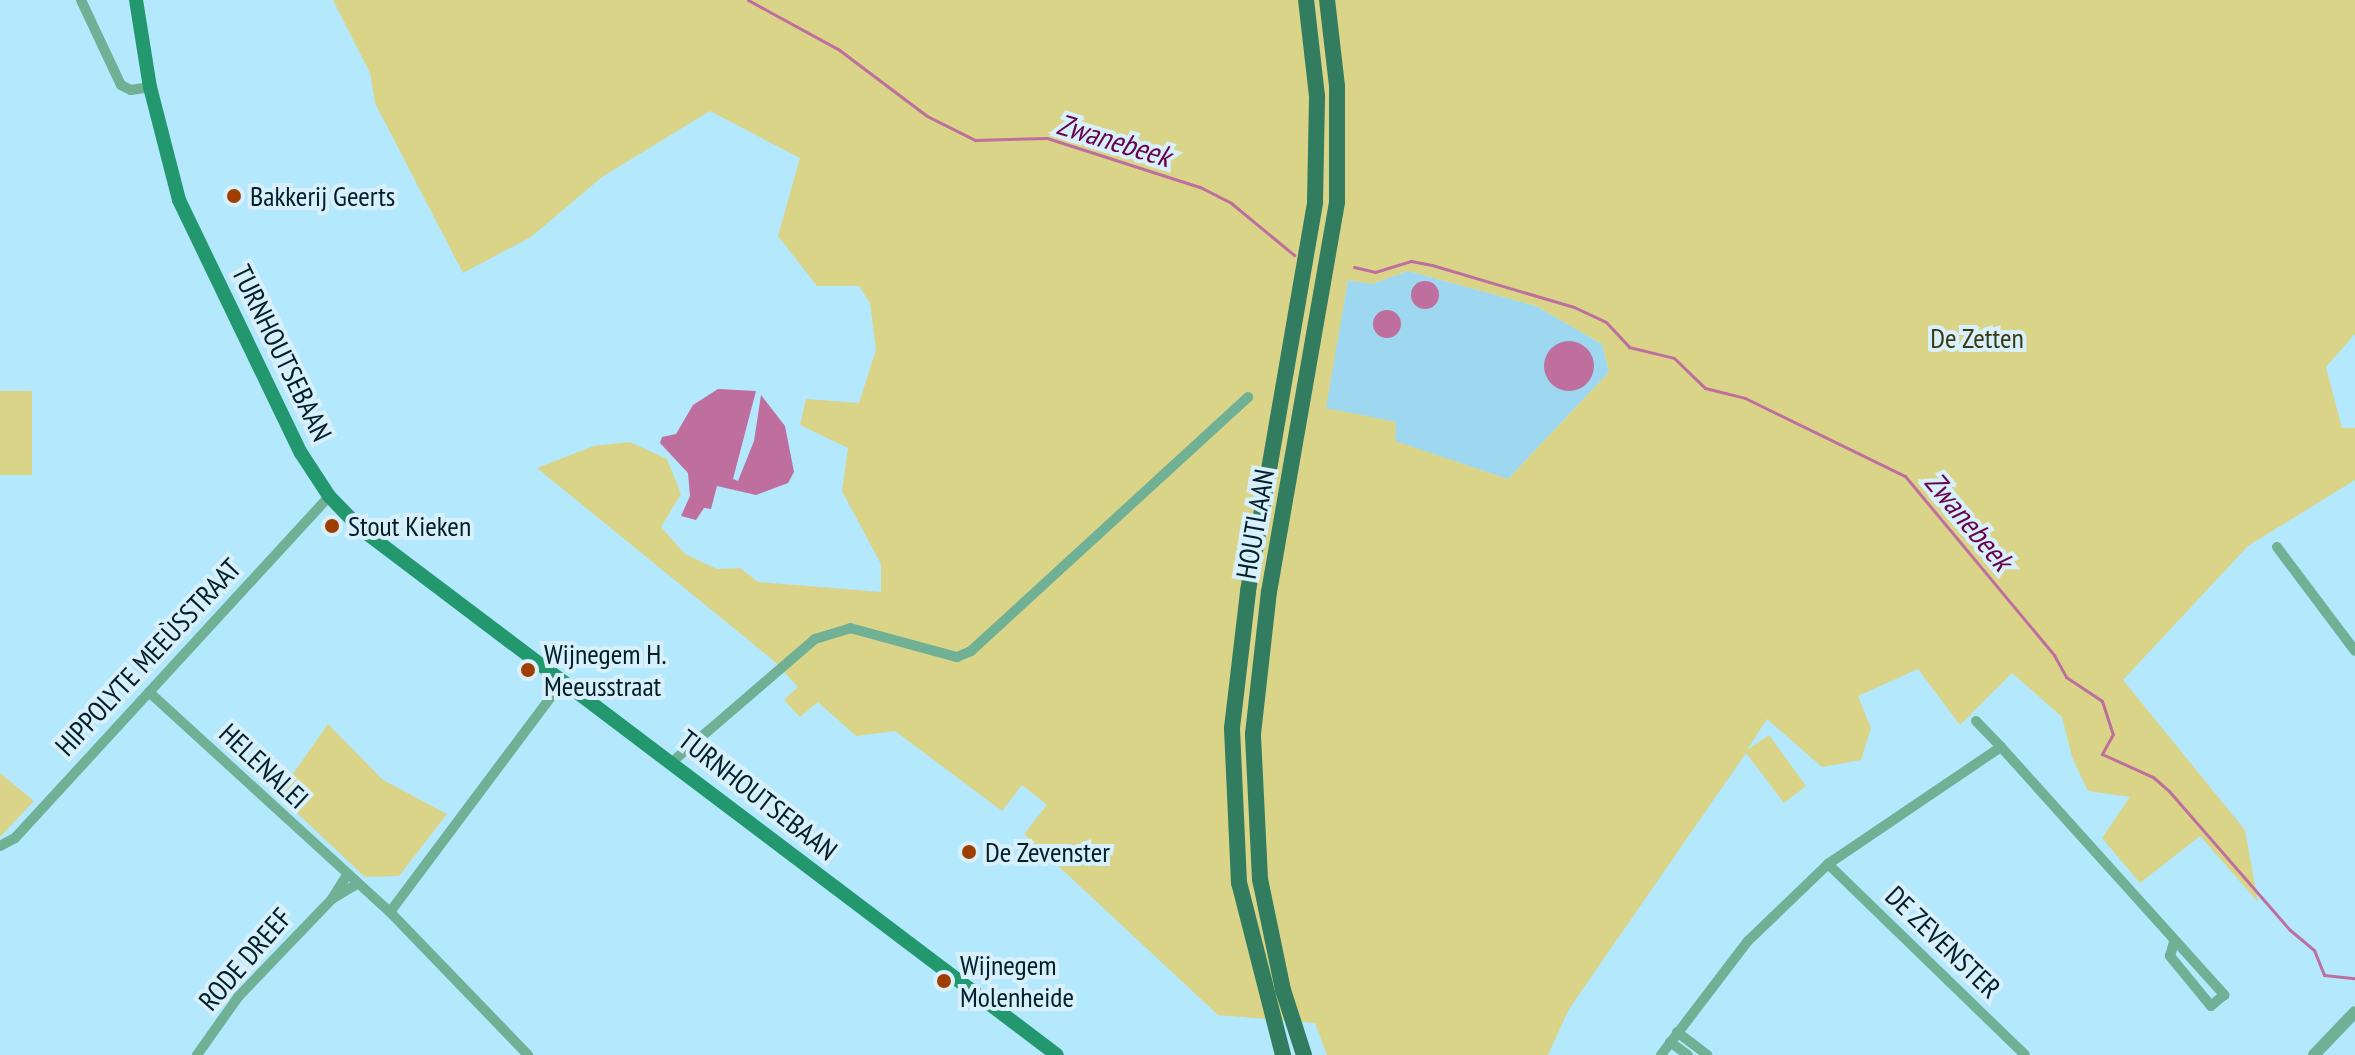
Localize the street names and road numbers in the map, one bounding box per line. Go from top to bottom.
street label: TURNHOUTSEBAAN [225,259,339,447]
street label: HOUTLAAN [1229,467,1281,581]
street label: HIPPOLYTE MEEÙSSTRAAT [48,552,248,762]
street label: HELENALEI [213,717,315,815]
street label: TURNHOUTSEBAAN [672,723,844,867]
street label: DE ZEVENSTER [1878,879,2008,1005]
street label: RODE DREEF [192,901,298,1017]

